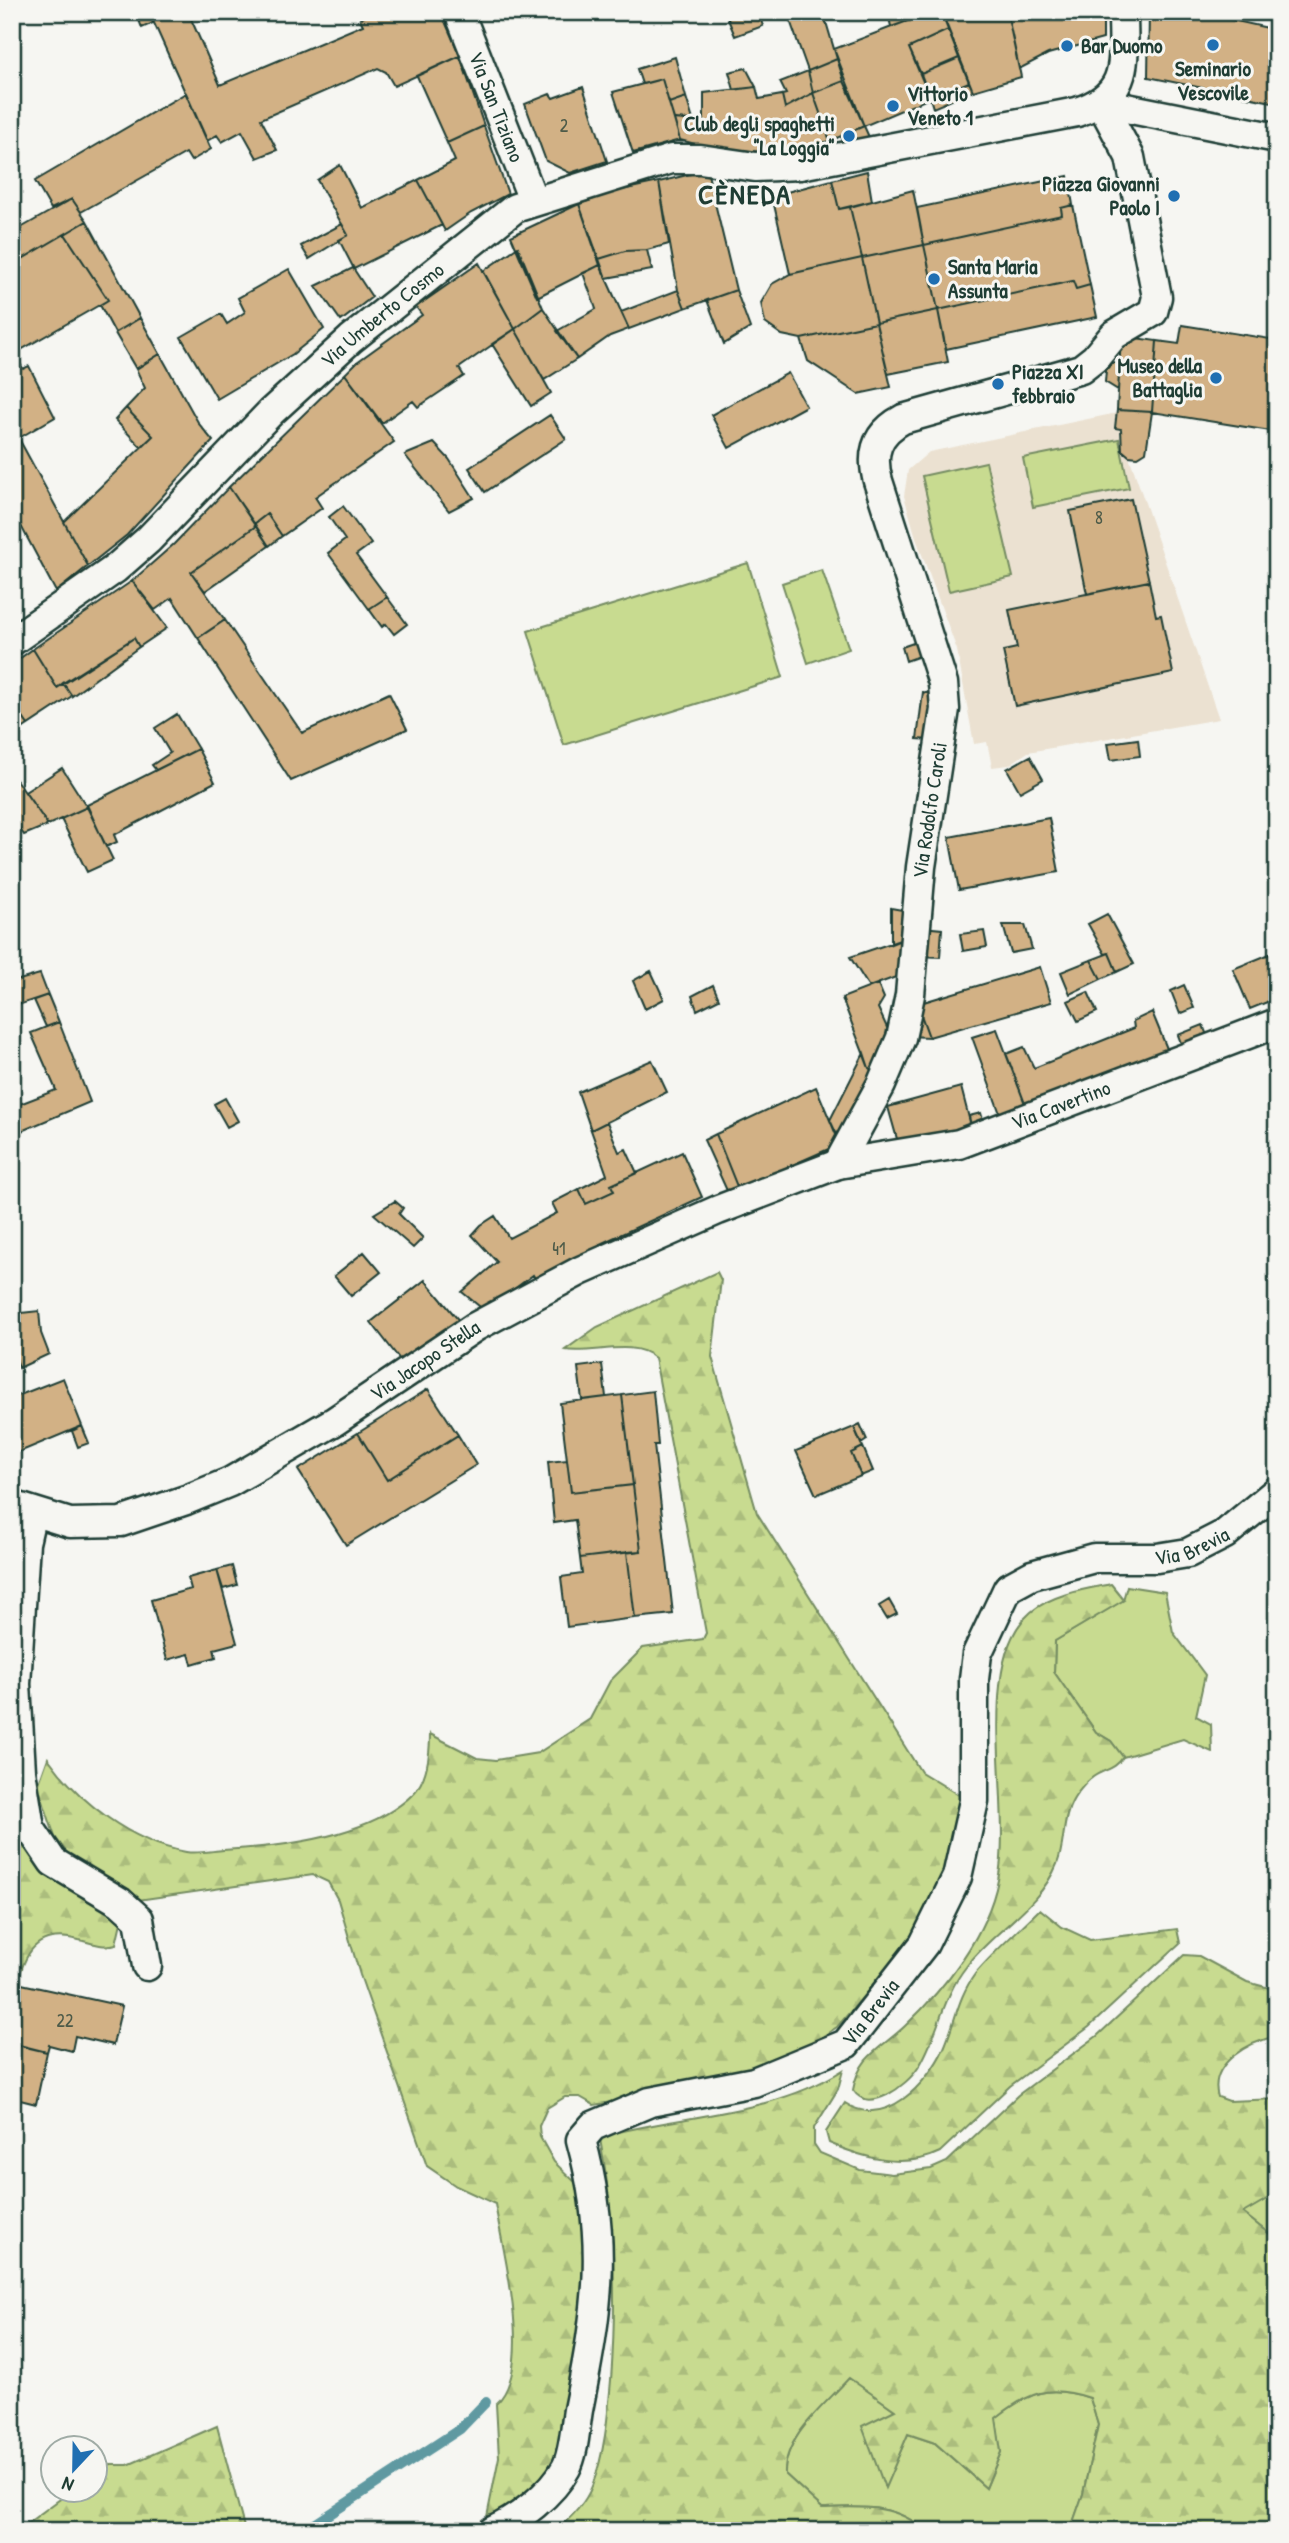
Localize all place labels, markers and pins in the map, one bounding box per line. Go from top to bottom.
place label: Bar Duomo [1081,31,1163,60]
marker: Seminario Vescovile [1205,37,1221,53]
marker: Bar Duomo [1059,38,1075,54]
place label: Seminario Vescovile [1175,54,1252,107]
place label: Vittorio Veneto 1 [907,79,974,132]
marker: Vittorio Veneto 1 [885,98,901,114]
place label: Club degli spaghetti "La Loggia" [684,109,835,163]
marker: Club degli spaghetti "La Loggia" [841,128,857,144]
place label: Piazza Giovanni Paolo I [1042,169,1160,222]
marker: Piazza Giovanni Paolo I [1166,188,1182,204]
place label: Santa Maria Assunta [948,252,1038,305]
marker: Santa Maria Assunta [926,271,942,287]
place label: Museo della Battaglia [1118,351,1203,405]
place label: Piazza XI febbraio [1012,357,1084,410]
marker: Museo della Battaglia [1208,370,1224,386]
marker: Piazza XI febbraio [990,376,1006,392]

